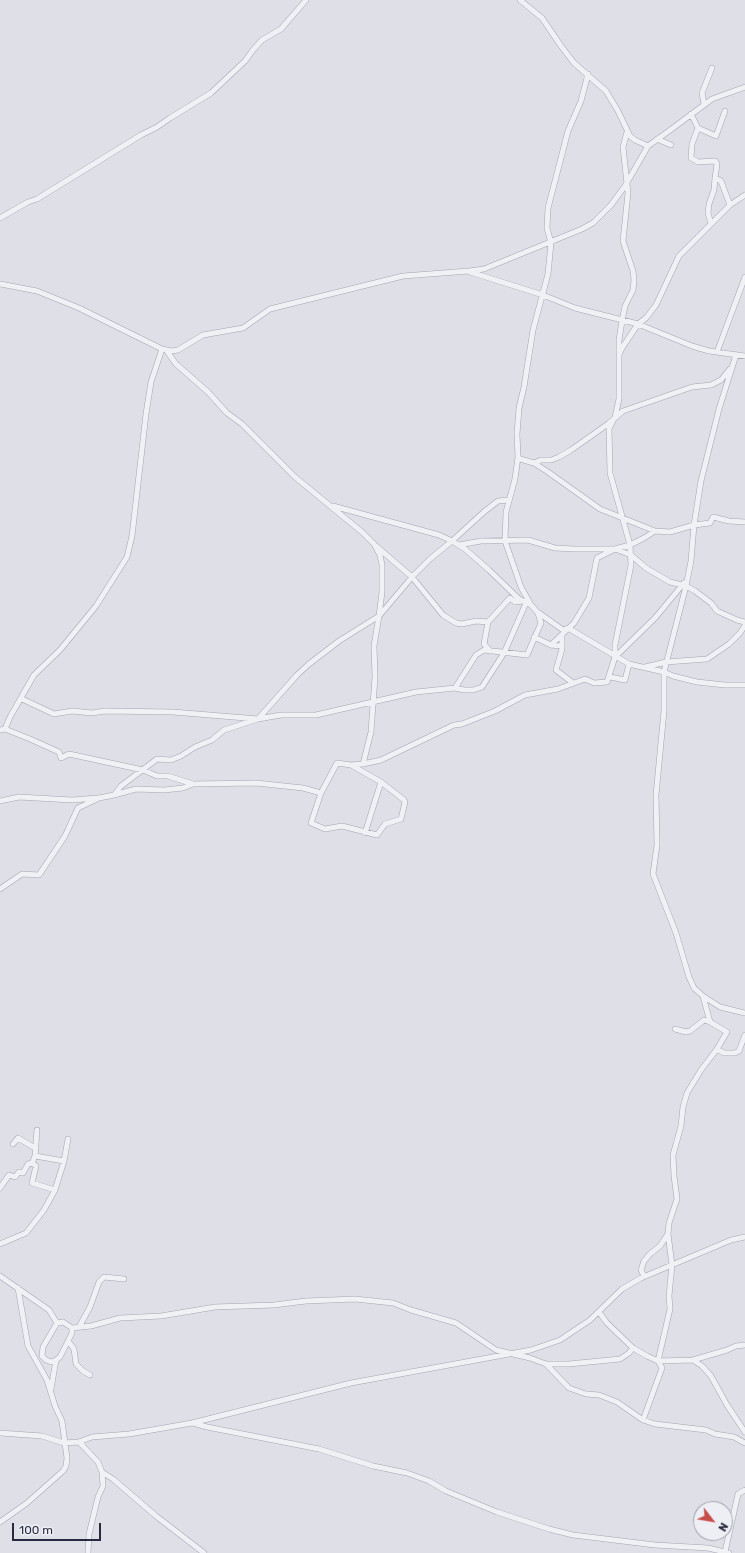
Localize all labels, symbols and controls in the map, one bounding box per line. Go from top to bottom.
north arrow [693,1501,733,1541]
scale bar [14,1515,103,1541]
text: N [715,1520,730,1534]
text: 100 m [19,1523,53,1537]

